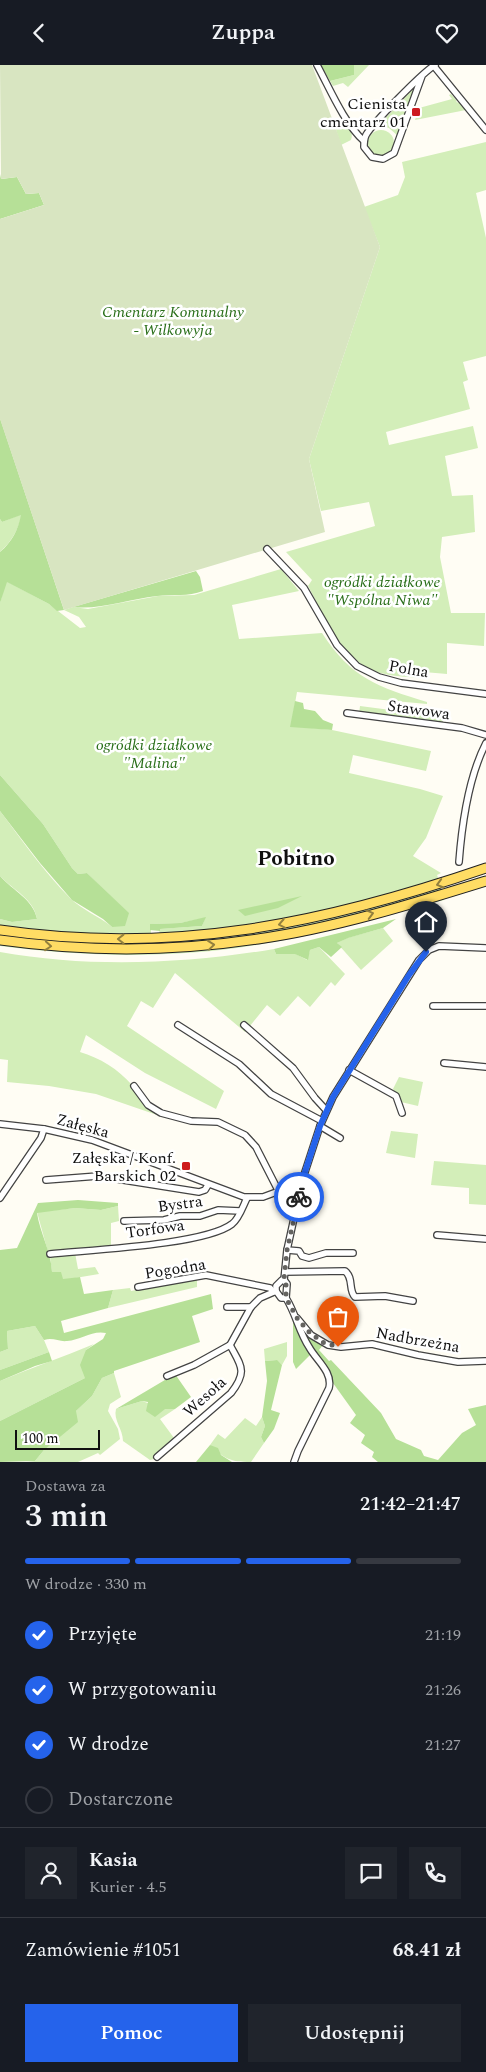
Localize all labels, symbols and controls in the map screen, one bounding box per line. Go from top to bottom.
text: Zuppa [211,16,275,49]
icon: back [25,19,53,47]
icon: heart [433,19,461,47]
place label: Cienista cmentarz 01 [320,92,406,134]
marker: Cienista cmentarz 01 [410,106,422,118]
park label: Cmentarz Komunalny - Wilkowyja [102,300,244,342]
park label: ogródki działkowe "Wspólna Niwa" [324,570,440,612]
street label: Polna [387,654,431,684]
street label: Stawowa [386,694,452,726]
park label: ogródki działkowe "Malina" [96,733,212,775]
district label: Pobitno [257,843,335,875]
one-way arrow [436,878,444,888]
pin [405,901,447,952]
icon: home [412,908,440,936]
one-way arrow [365,909,374,920]
one-way arrow [278,919,287,929]
one-way arrow [117,934,124,944]
one-way arrow [45,940,53,951]
one-way arrow [207,940,215,951]
street label: Załęska [54,1107,112,1145]
place label: Załęska / Konf. Barskich 02 [72,1146,176,1188]
marker: Załęska / Konf. Barskich 02 [180,1160,192,1172]
courier [274,1172,324,1222]
icon: bike [285,1183,313,1211]
street label: Bystra [156,1189,204,1219]
street label: Torfowa [124,1213,186,1245]
street label: Pogodna [143,1252,208,1286]
pin [317,1296,359,1347]
icon: bag [324,1303,352,1331]
street label: Nadbrzeżna [374,1321,462,1359]
street label: Wesoła [178,1371,232,1423]
scale bar [15,1427,100,1450]
text: 100 m [22,1428,59,1449]
text: Dostawa za [25,1474,106,1498]
text: 21:42–21:47 [360,1490,461,1519]
text: 3 min [25,1492,108,1541]
text: W drodze · 330 m [25,1572,147,1596]
text: Przyjęte [68,1620,137,1649]
icon: check [25,1621,53,1649]
text: 21:19 [425,1623,461,1647]
text: W przygotowaniu [68,1675,217,1704]
icon: check [25,1676,53,1704]
text: 21:26 [425,1678,461,1702]
text: W drodze [68,1730,149,1759]
icon: check [25,1731,53,1759]
text: 21:27 [425,1733,461,1757]
text: Dostarczone [68,1785,173,1814]
text: Kasia [89,1846,138,1875]
button: person [25,1847,77,1899]
button: chat [345,1847,397,1899]
button: phone [409,1847,461,1899]
text: Kurier · 4.5 [89,1875,166,1899]
text: Zamówienie #1051 [25,1936,181,1965]
text: 68.41 zł [393,1936,461,1965]
button: Pomoc [25,2004,238,2062]
button: Udostępnij [248,2004,461,2062]

